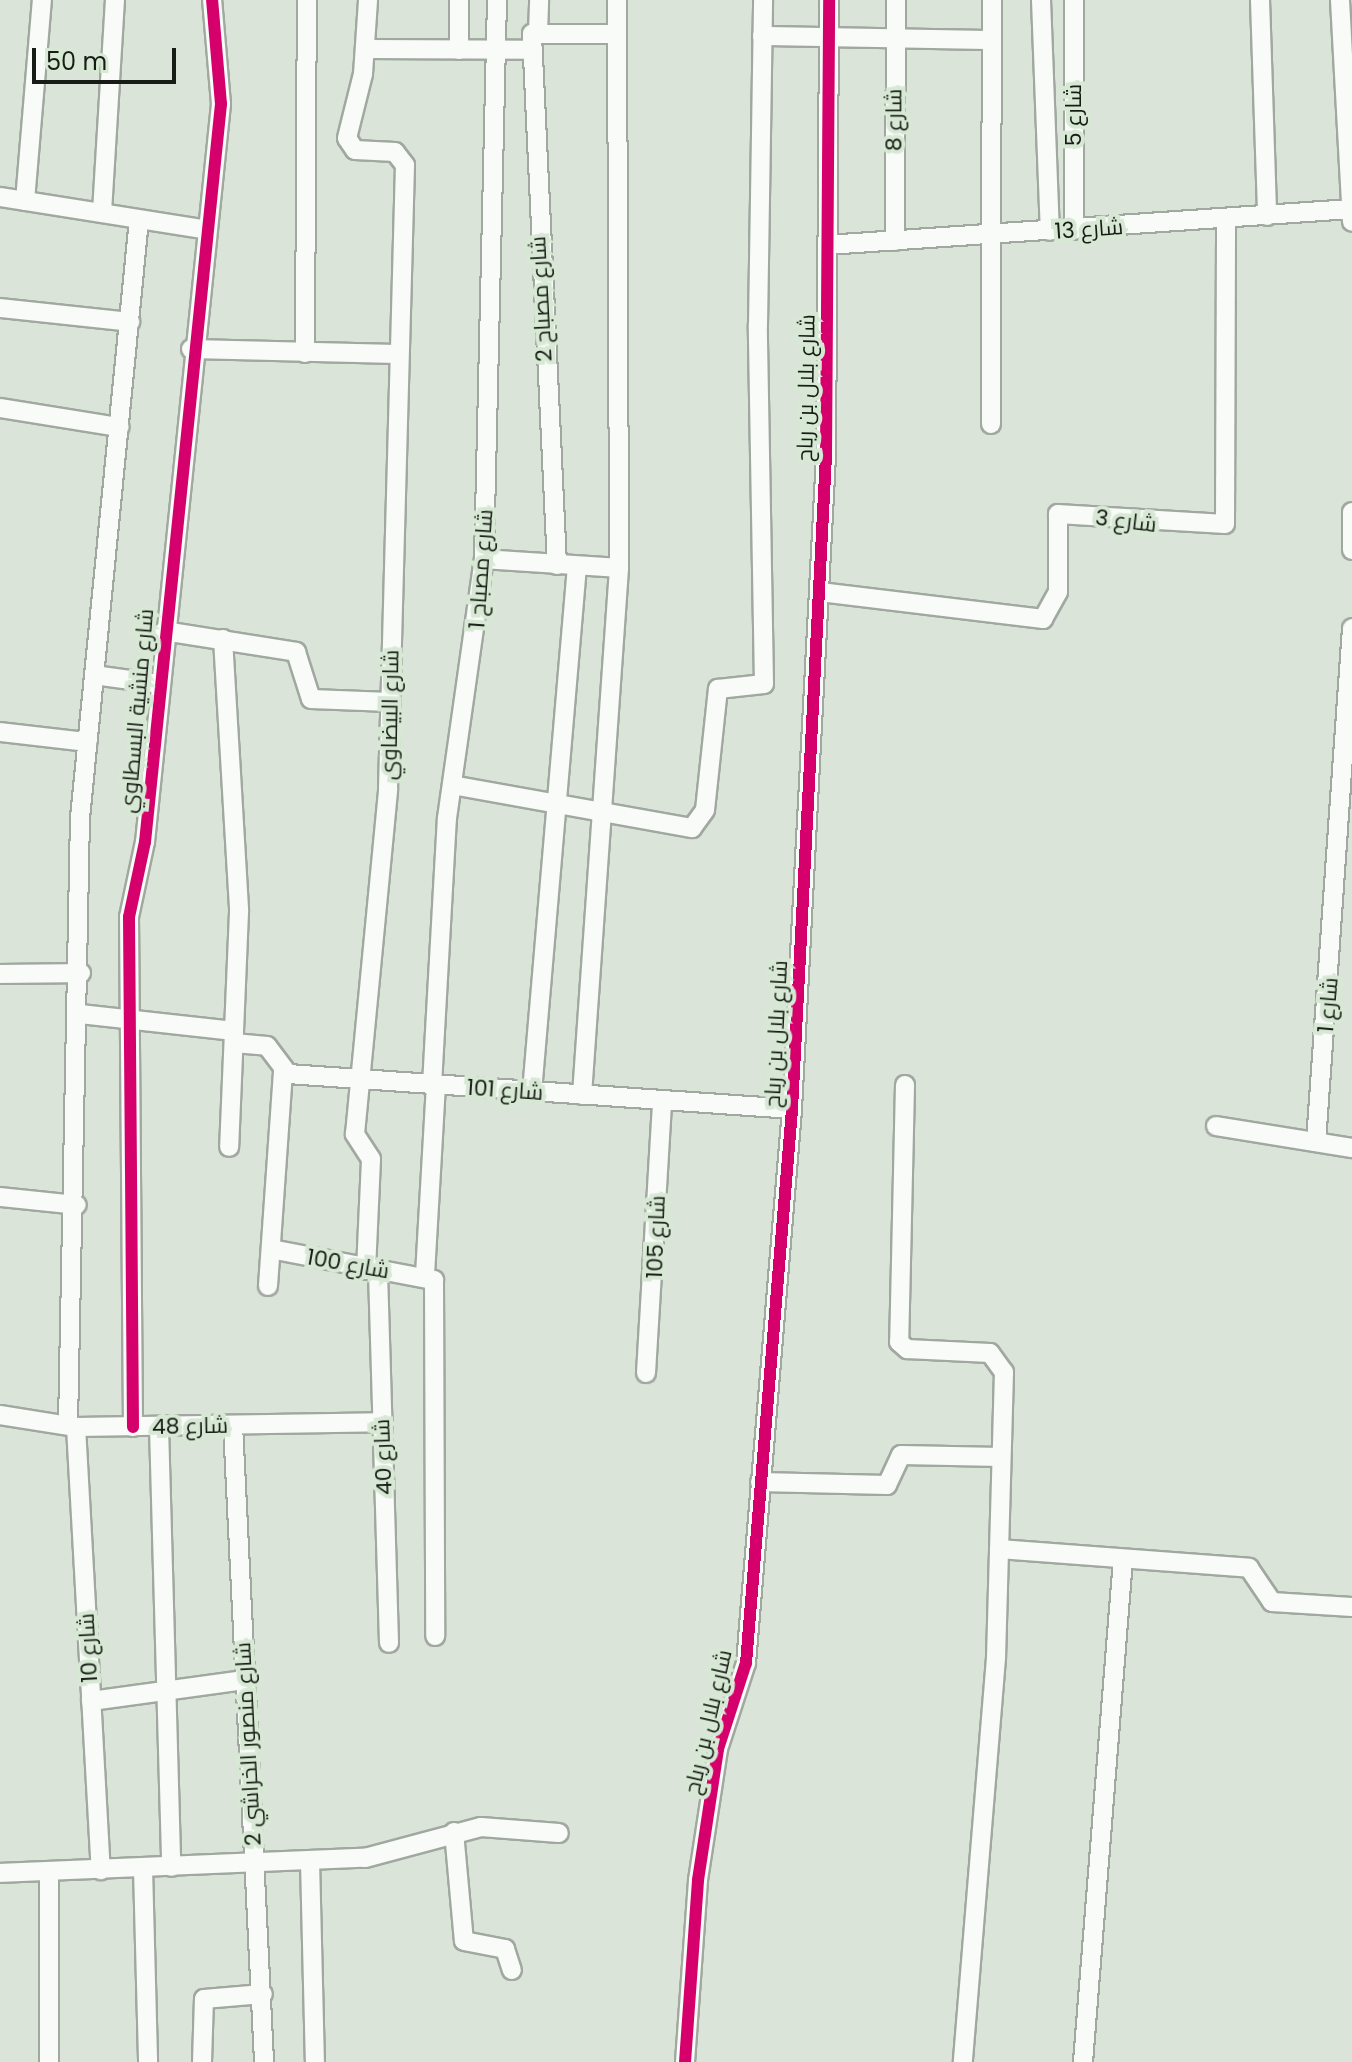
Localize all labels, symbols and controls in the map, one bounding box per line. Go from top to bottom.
scale bar [36,32,180,82]
text: 50 m [46,45,107,78]
street label: شارع 5 [1061,84,1087,146]
street label: شارع 8 [881,89,907,151]
street label: شارع 13 [1054,213,1124,245]
street label: شارع مصباح 2 [525,236,557,362]
street label: شارع بلال بن رباح [792,314,820,462]
street label: شارع 3 [1094,504,1158,538]
street label: شارع مصباح 1 [464,508,498,630]
street label: شارع منشية البسطاوي [115,608,159,814]
street label: شارع البيضاوي [376,650,404,780]
street label: شارع بلال بن رباح [759,960,793,1108]
street label: شارع 1 [1312,976,1344,1034]
street label: شارع 101 [466,1074,544,1106]
street label: شارع 105 [641,1195,671,1279]
street label: شارع 100 [305,1244,391,1284]
street label: شارع 48 [152,1412,228,1440]
street label: شارع 40 [368,1418,398,1496]
street label: شارع 10 [73,1613,103,1683]
street label: شارع منصور الخراشي 2 [229,1641,267,1847]
street label: شارع بلال بن رباح [679,1647,737,1797]

